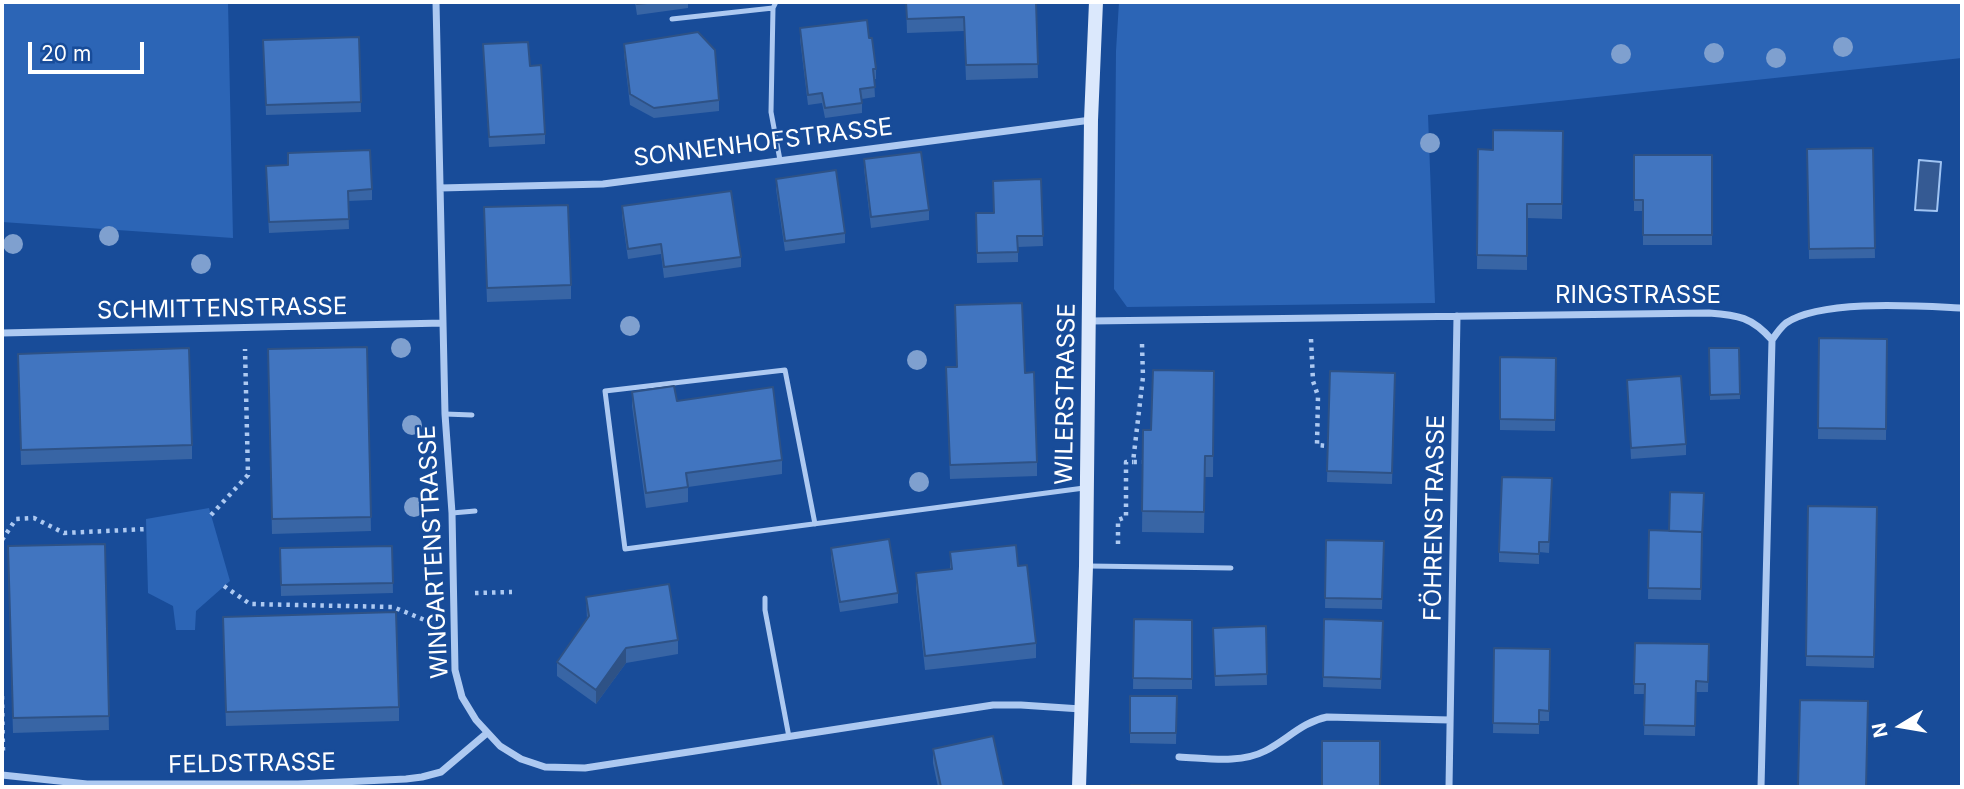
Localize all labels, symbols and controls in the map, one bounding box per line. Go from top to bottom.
scale bar [32,28,147,72]
text: 20 m [41,41,91,66]
street label: SONNENHOFSTRASSE [632,113,894,173]
street label: RINGSTRASSE [1555,282,1721,310]
street label: SCHMITTENSTRASSE [97,292,347,326]
street label: WILERSTRASSE [1050,303,1082,485]
street label: FÖHRENSTRASSE [1419,415,1451,621]
street label: WINGARTENSTRASSE [413,425,455,679]
north arrow [1866,691,1936,761]
text: N [1867,721,1893,739]
street label: FELDSTRASSE [168,748,336,780]

